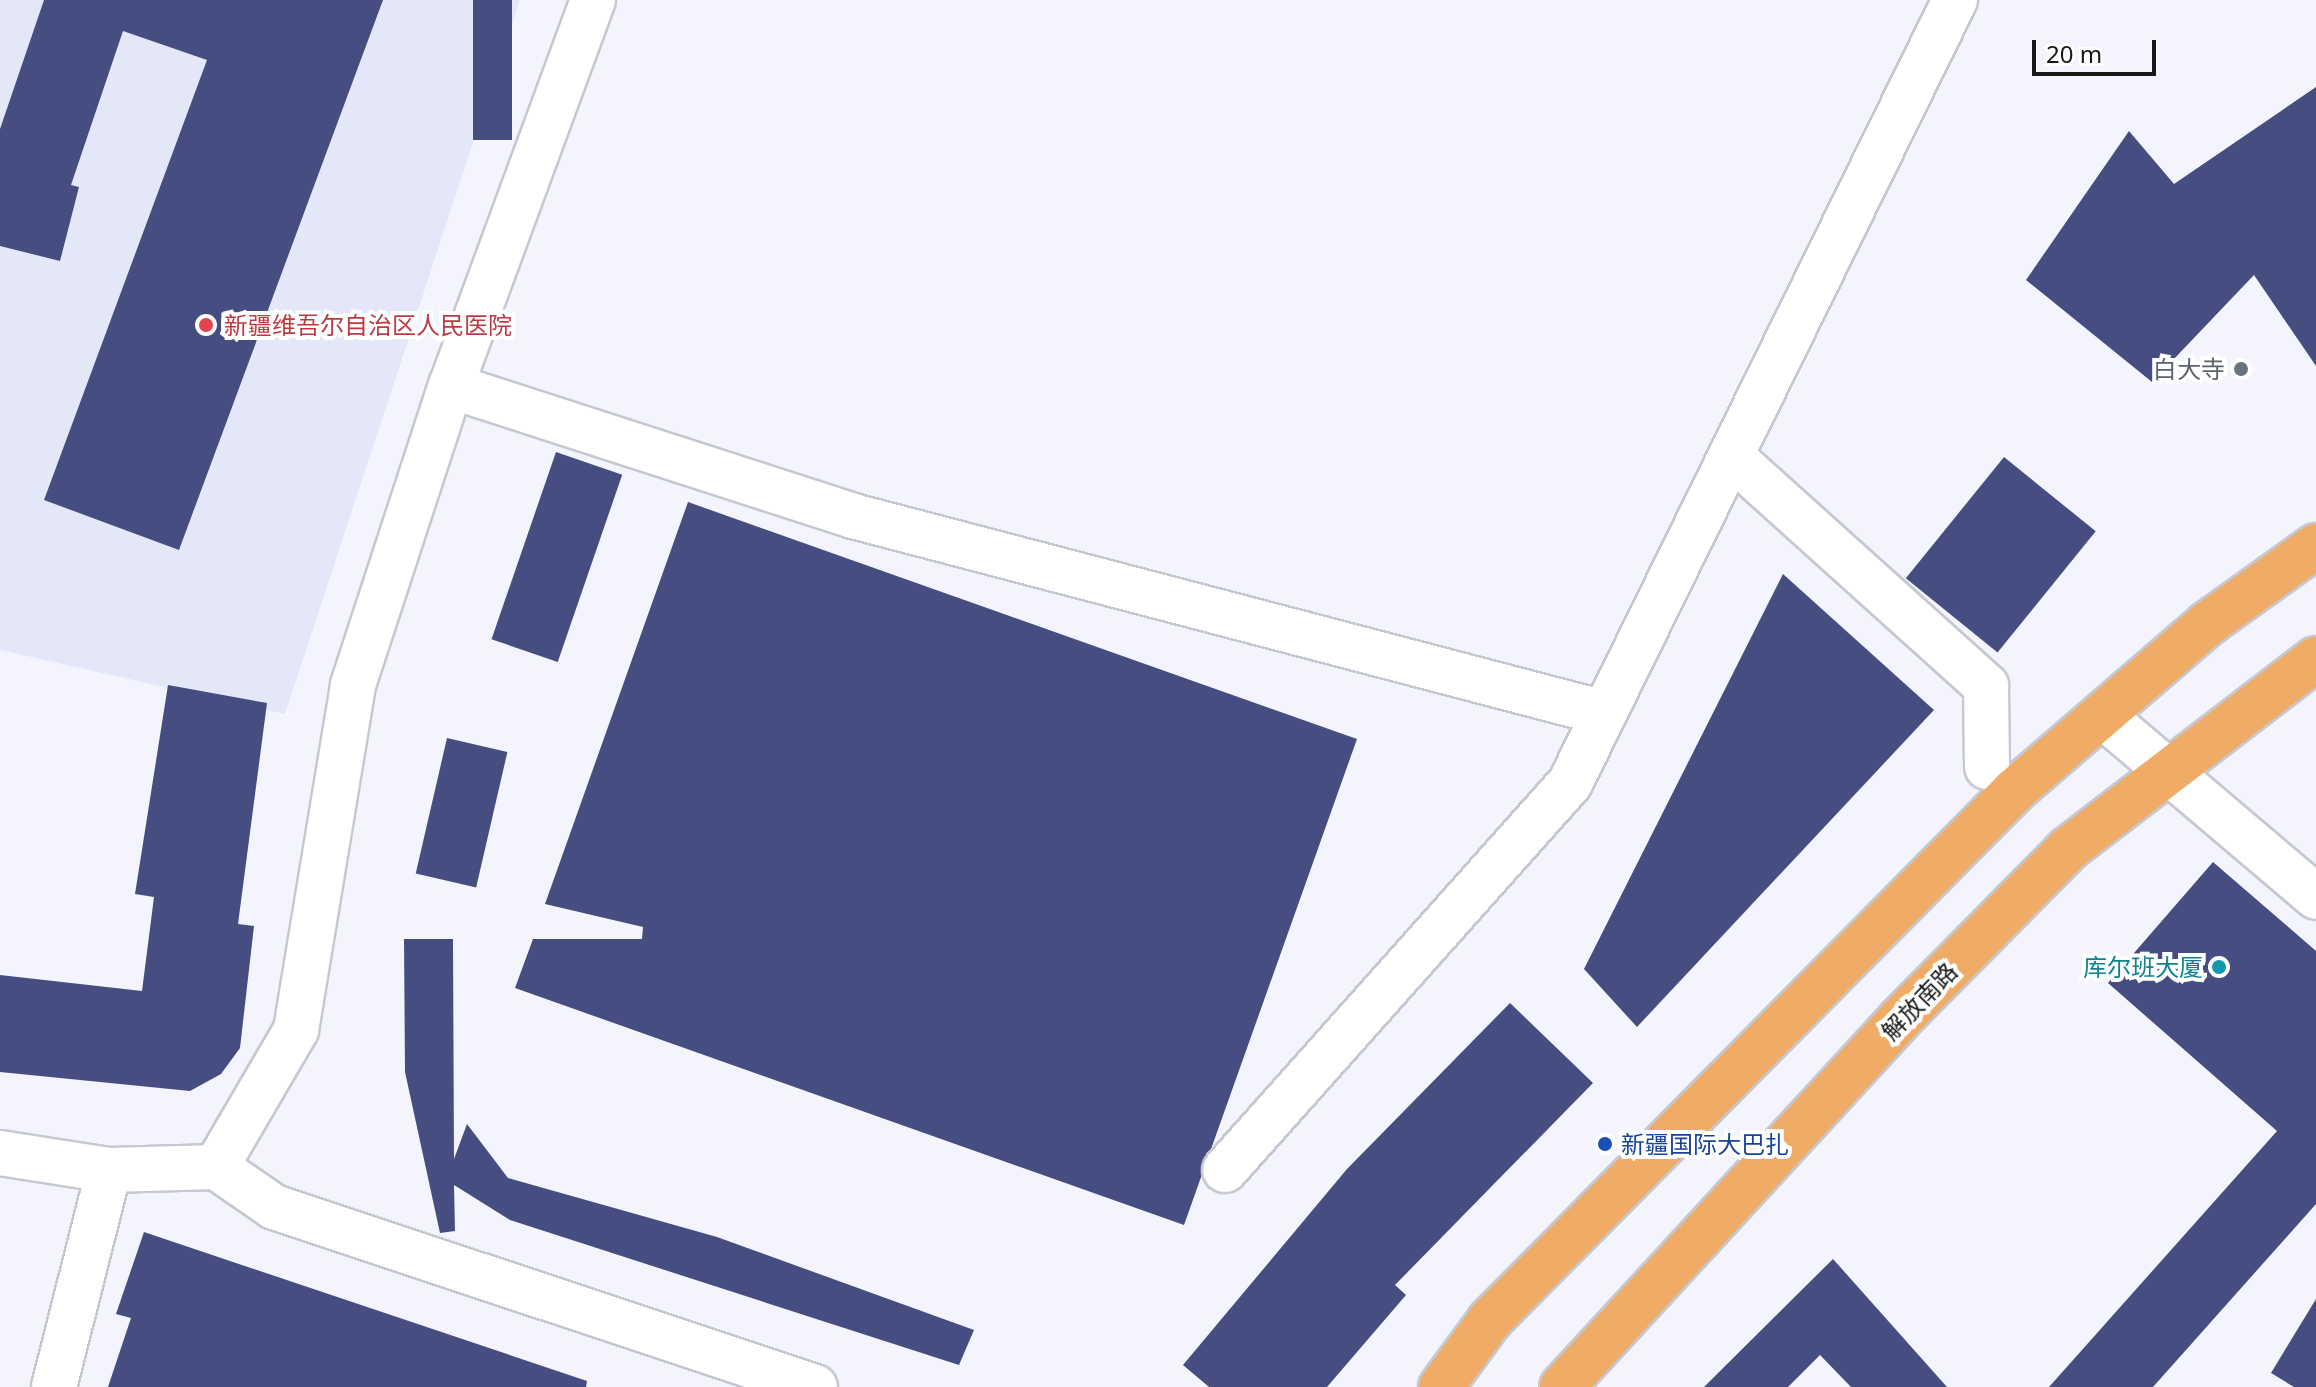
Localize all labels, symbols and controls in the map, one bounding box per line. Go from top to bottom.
scale bar [2036,24,2160,74]
text: 20 m [2046,37,2102,70]
place label: 新疆维吾尔自治区人民医院 [224,311,512,339]
marker: 新疆维吾尔自治区人民医院 [195,314,217,336]
place label: 白大寺 [2153,355,2225,383]
marker: 白大寺 [2232,360,2250,378]
place label: 库尔班大厦 [2083,953,2203,981]
street label: 解放南路 [1875,956,1963,1046]
marker: 库尔班大厦 [2210,958,2228,976]
place label: 新疆国际大巴扎 [1621,1130,1789,1158]
marker: 新疆国际大巴扎 [1596,1135,1614,1153]

